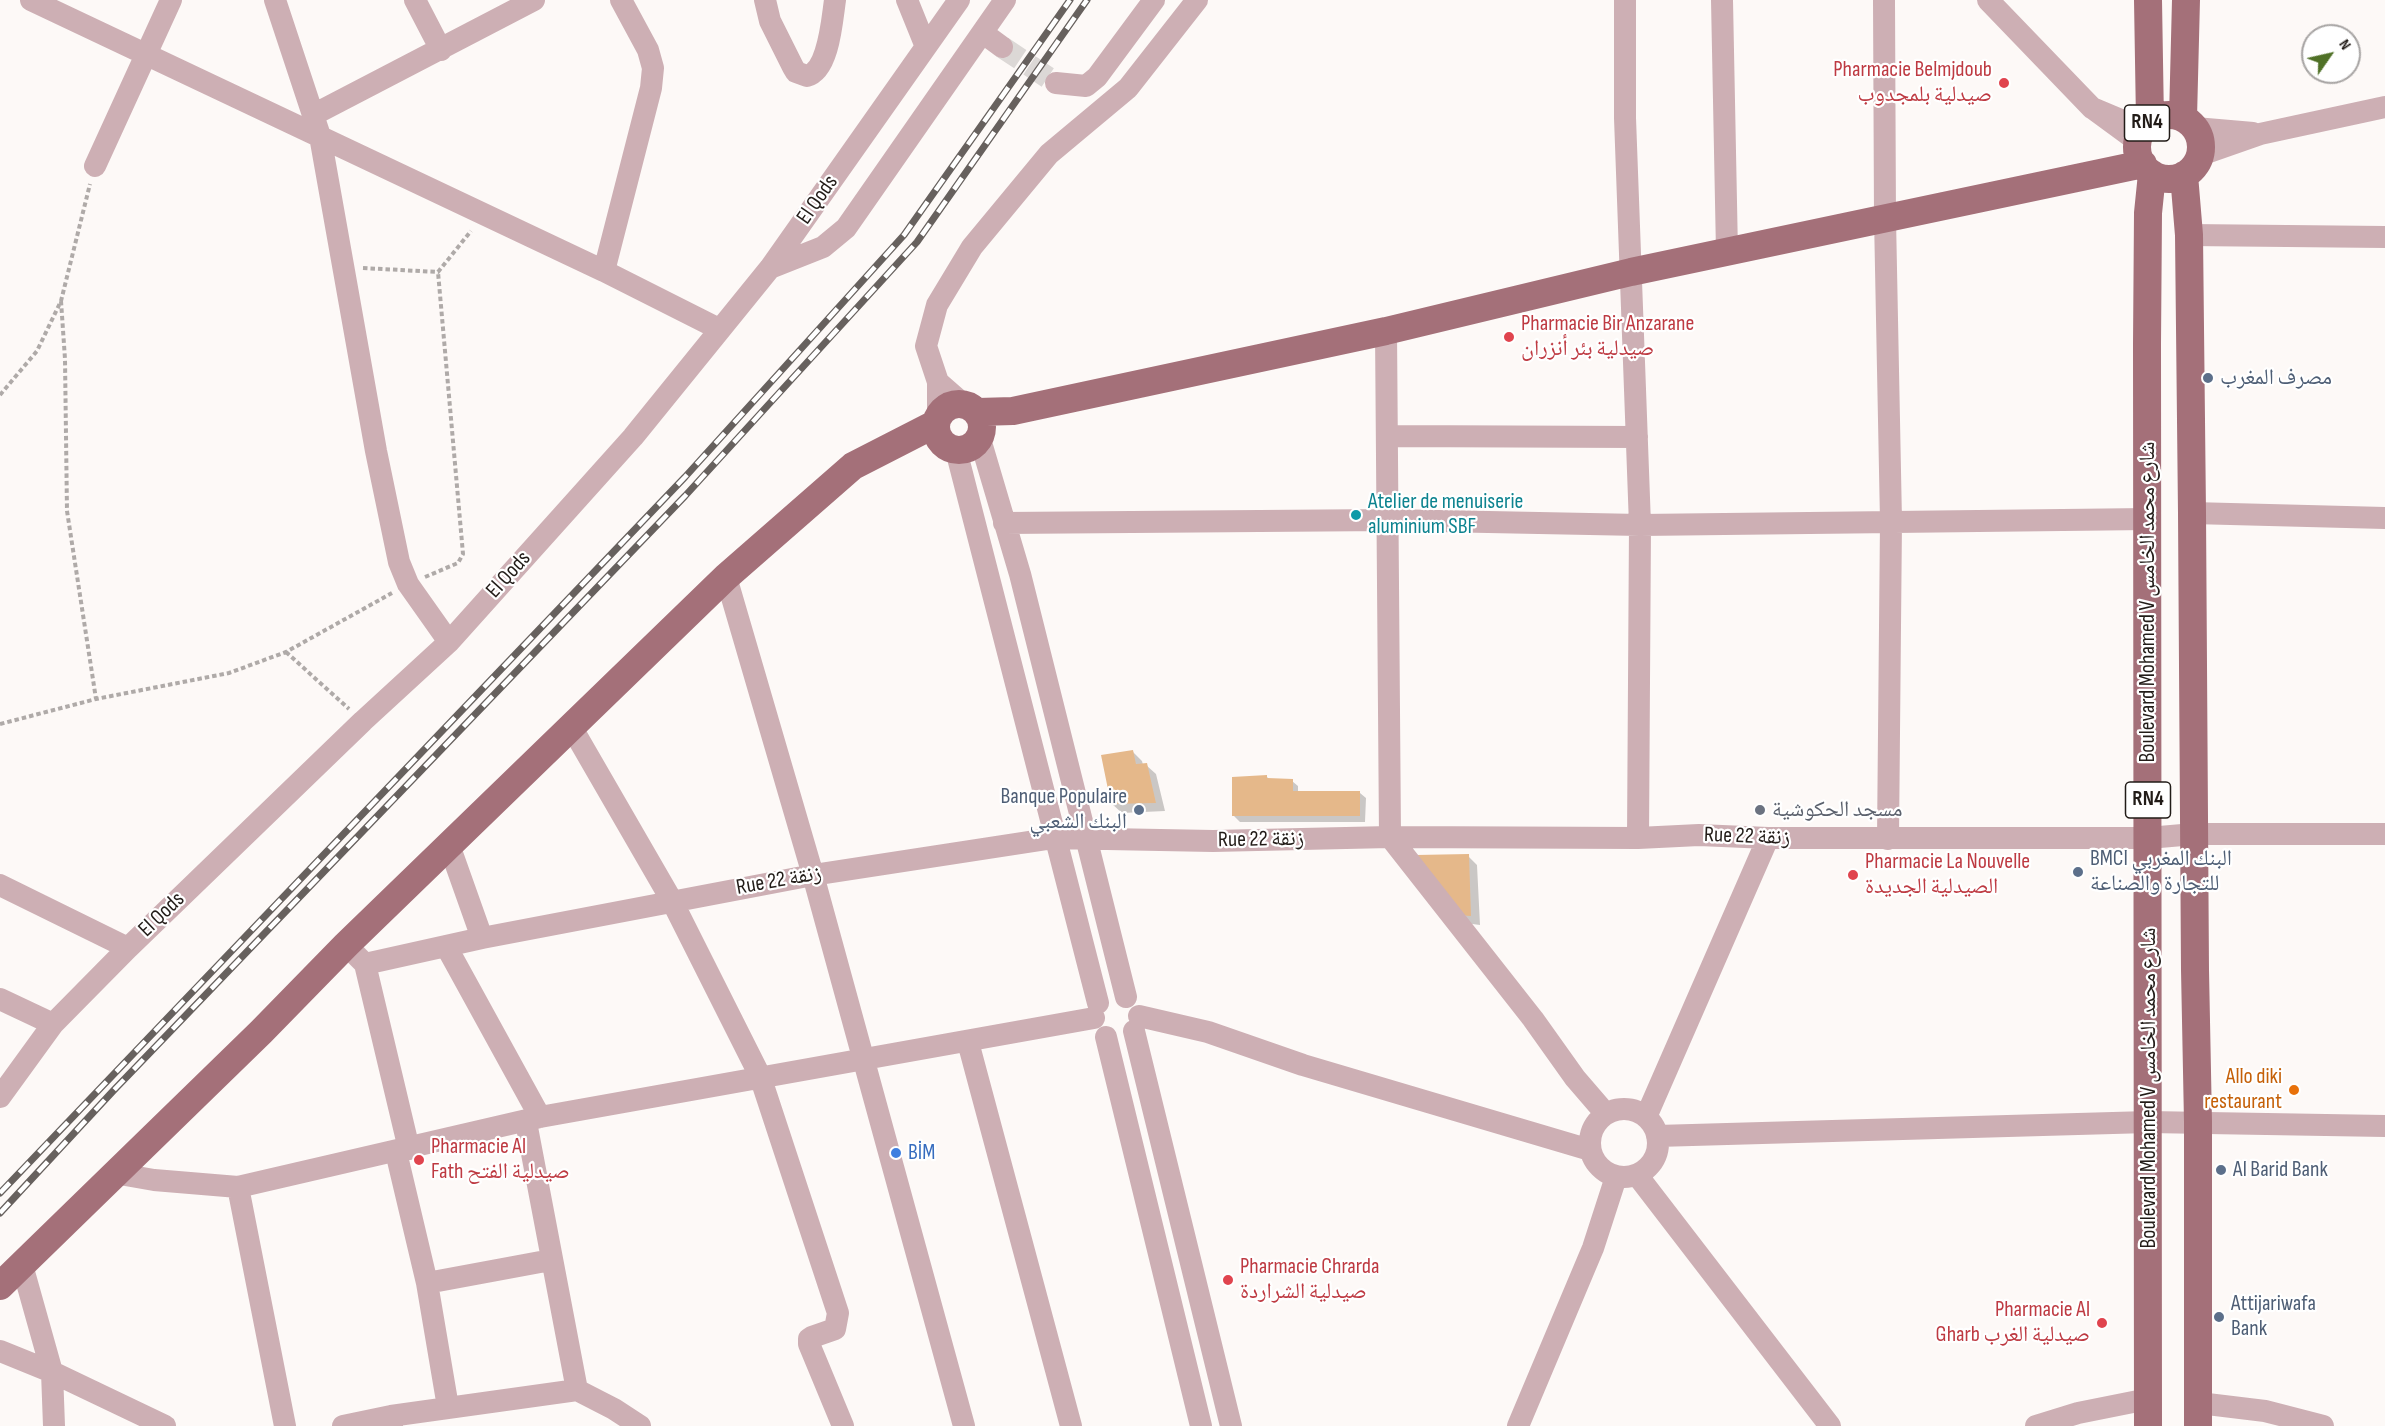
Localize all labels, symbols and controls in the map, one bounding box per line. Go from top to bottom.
north arrow [2301,24,2361,84]
text: N [2334,36,2355,54]
place label: Pharmacie Belmjdoub صيدلية بلمجدوب [1833,57,1992,108]
marker: Pharmacie Belmjdoub صيدلية بلمجدوب [1997,76,2011,90]
road number: RN4 [2124,105,2170,141]
street label: El Qods [792,170,844,230]
place label: Pharmacie Bir Anzarane صيدلية بئر أنزران [1521,311,1694,362]
marker: Pharmacie Bir Anzarane صيدلية بئر أنزران [1502,330,1516,344]
place label: مصرف المغرب [2220,365,2332,391]
marker: مصرف المغرب [2201,371,2215,385]
street label: Boulevard Mohamed V شارع محمد الخامس [2135,442,2161,762]
place label: Atelier de menuiserie aluminium SBF [1368,489,1523,540]
marker: Atelier de menuiserie aluminium SBF [1349,508,1363,522]
street label: El Qods [481,546,537,604]
road number: RN4 [2126,782,2170,818]
place label: Banque Populaire البنك الشعبي [1000,784,1127,836]
place label: مسجد الحكوشية [1772,797,1902,823]
marker: Banque Populaire البنك الشعبي [1132,803,1146,817]
marker: مسجد الحكوشية [1753,803,1767,817]
street label: Rue 22 زنقة [1703,822,1791,852]
street label: Rue 22 زنقة [1218,826,1304,854]
place label: BMCI البنك المغربي للتجارة والصناعة [2090,846,2232,897]
place label: Pharmacie La Nouvelle الصيدلية الجديدة [1865,849,2030,900]
street label: Rue 22 زنقة [734,861,824,901]
marker: BMCI البنك المغربي للتجارة والصناعة [2071,865,2085,879]
marker: Pharmacie La Nouvelle الصيدلية الجديدة [1846,868,1860,882]
street label: El Qods [134,887,190,943]
street label: Boulevard Mohamed V شارع محمد الخامس [2136,928,2162,1248]
place label: Allo diki restaurant [2204,1064,2282,1116]
marker: Allo diki restaurant [2287,1083,2301,1097]
place label: Pharmacie Al Fath صيدلية الفتح [431,1134,570,1186]
place label: BİM [908,1140,935,1166]
marker: BİM [889,1146,903,1160]
marker: Pharmacie Al Fath صيدلية الفتح [412,1153,426,1167]
place label: Al Barid Bank [2233,1157,2328,1183]
marker: Al Barid Bank [2214,1163,2228,1177]
place label: Pharmacie Chrarda صيدلية الشراردة [1240,1254,1379,1306]
marker: Pharmacie Chrarda صيدلية الشراردة [1221,1273,1235,1287]
place label: Attijariwafa Bank [2231,1291,2316,1342]
place label: Pharmacie Al Gharb صيدلية الغرب [1936,1297,2090,1348]
marker: Attijariwafa Bank [2212,1310,2226,1324]
marker: Pharmacie Al Gharb صيدلية الغرب [2095,1316,2109,1330]

